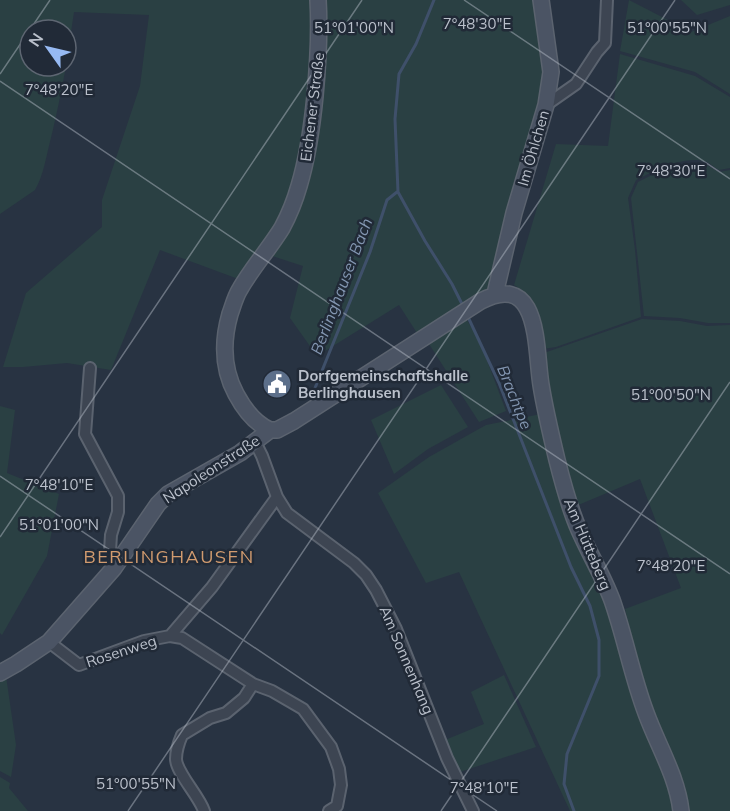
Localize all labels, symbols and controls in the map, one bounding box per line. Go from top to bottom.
text: 7°48'30"E [443,14,511,33]
north arrow [18,18,78,78]
text: 51°01'00"N [314,18,394,37]
text: 51°00'55"N [627,18,707,37]
text: N [24,29,47,50]
street label: Eichener Straße [296,51,328,163]
text: 7°48'20"E [25,80,93,99]
street label: Im Öhlchen [513,108,553,188]
text: 7°48'30"E [637,161,705,180]
water label: Berlinghauser Bach [306,215,376,357]
water label: Brachtpe [493,362,537,432]
place label: Dorfgemeinschaftshalle Berlinghausen [298,366,468,402]
public building icon: Dorfgemeinschaftshalle Berlinghausen [261,368,293,400]
text: 51°00'50"N [631,385,711,404]
street label: Napoleonstraße [159,431,263,507]
text: 7°48'10"E [25,475,93,494]
street label: Am Hütteberg [560,495,616,593]
text: 51°01'00"N [19,515,99,534]
district label: BERLINGHAUSEN [83,545,255,568]
text: 7°48'20"E [637,556,705,575]
street label: Am Sonnenhang [376,603,438,717]
street label: Rosenweg [83,631,159,671]
text: 51°00'55"N [96,774,176,793]
text: 7°48'10"E [450,778,518,797]

